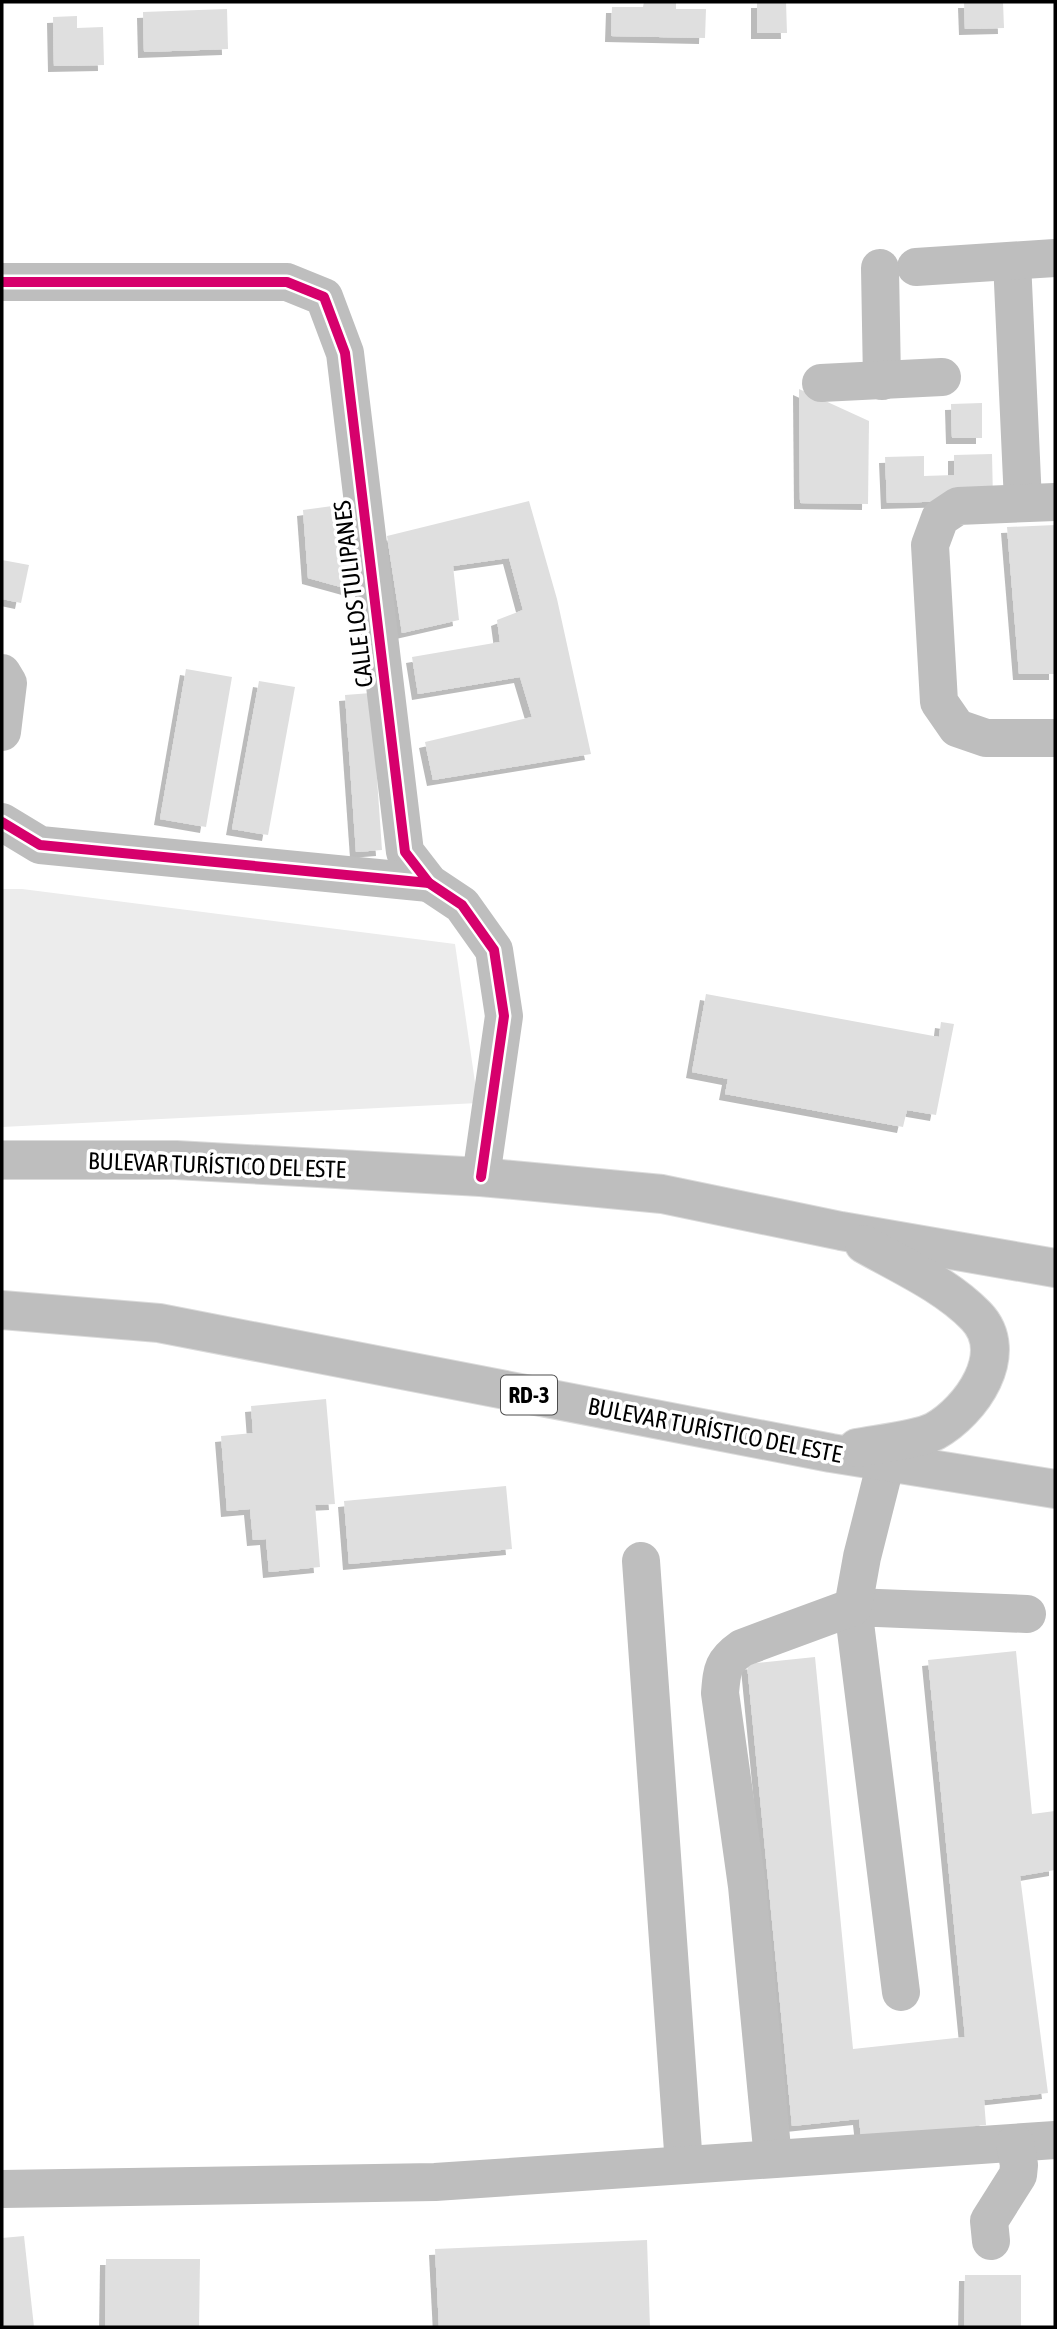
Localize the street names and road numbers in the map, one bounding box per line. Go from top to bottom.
street label: CALLE LOS TULIPANES [328,499,378,689]
street label: BULEVAR TURÍSTICO DEL ESTE [88,1147,346,1183]
road number: RD-3 [501,1376,557,1414]
street label: BULEVAR TURÍSTICO DEL ESTE [586,1392,844,1468]

